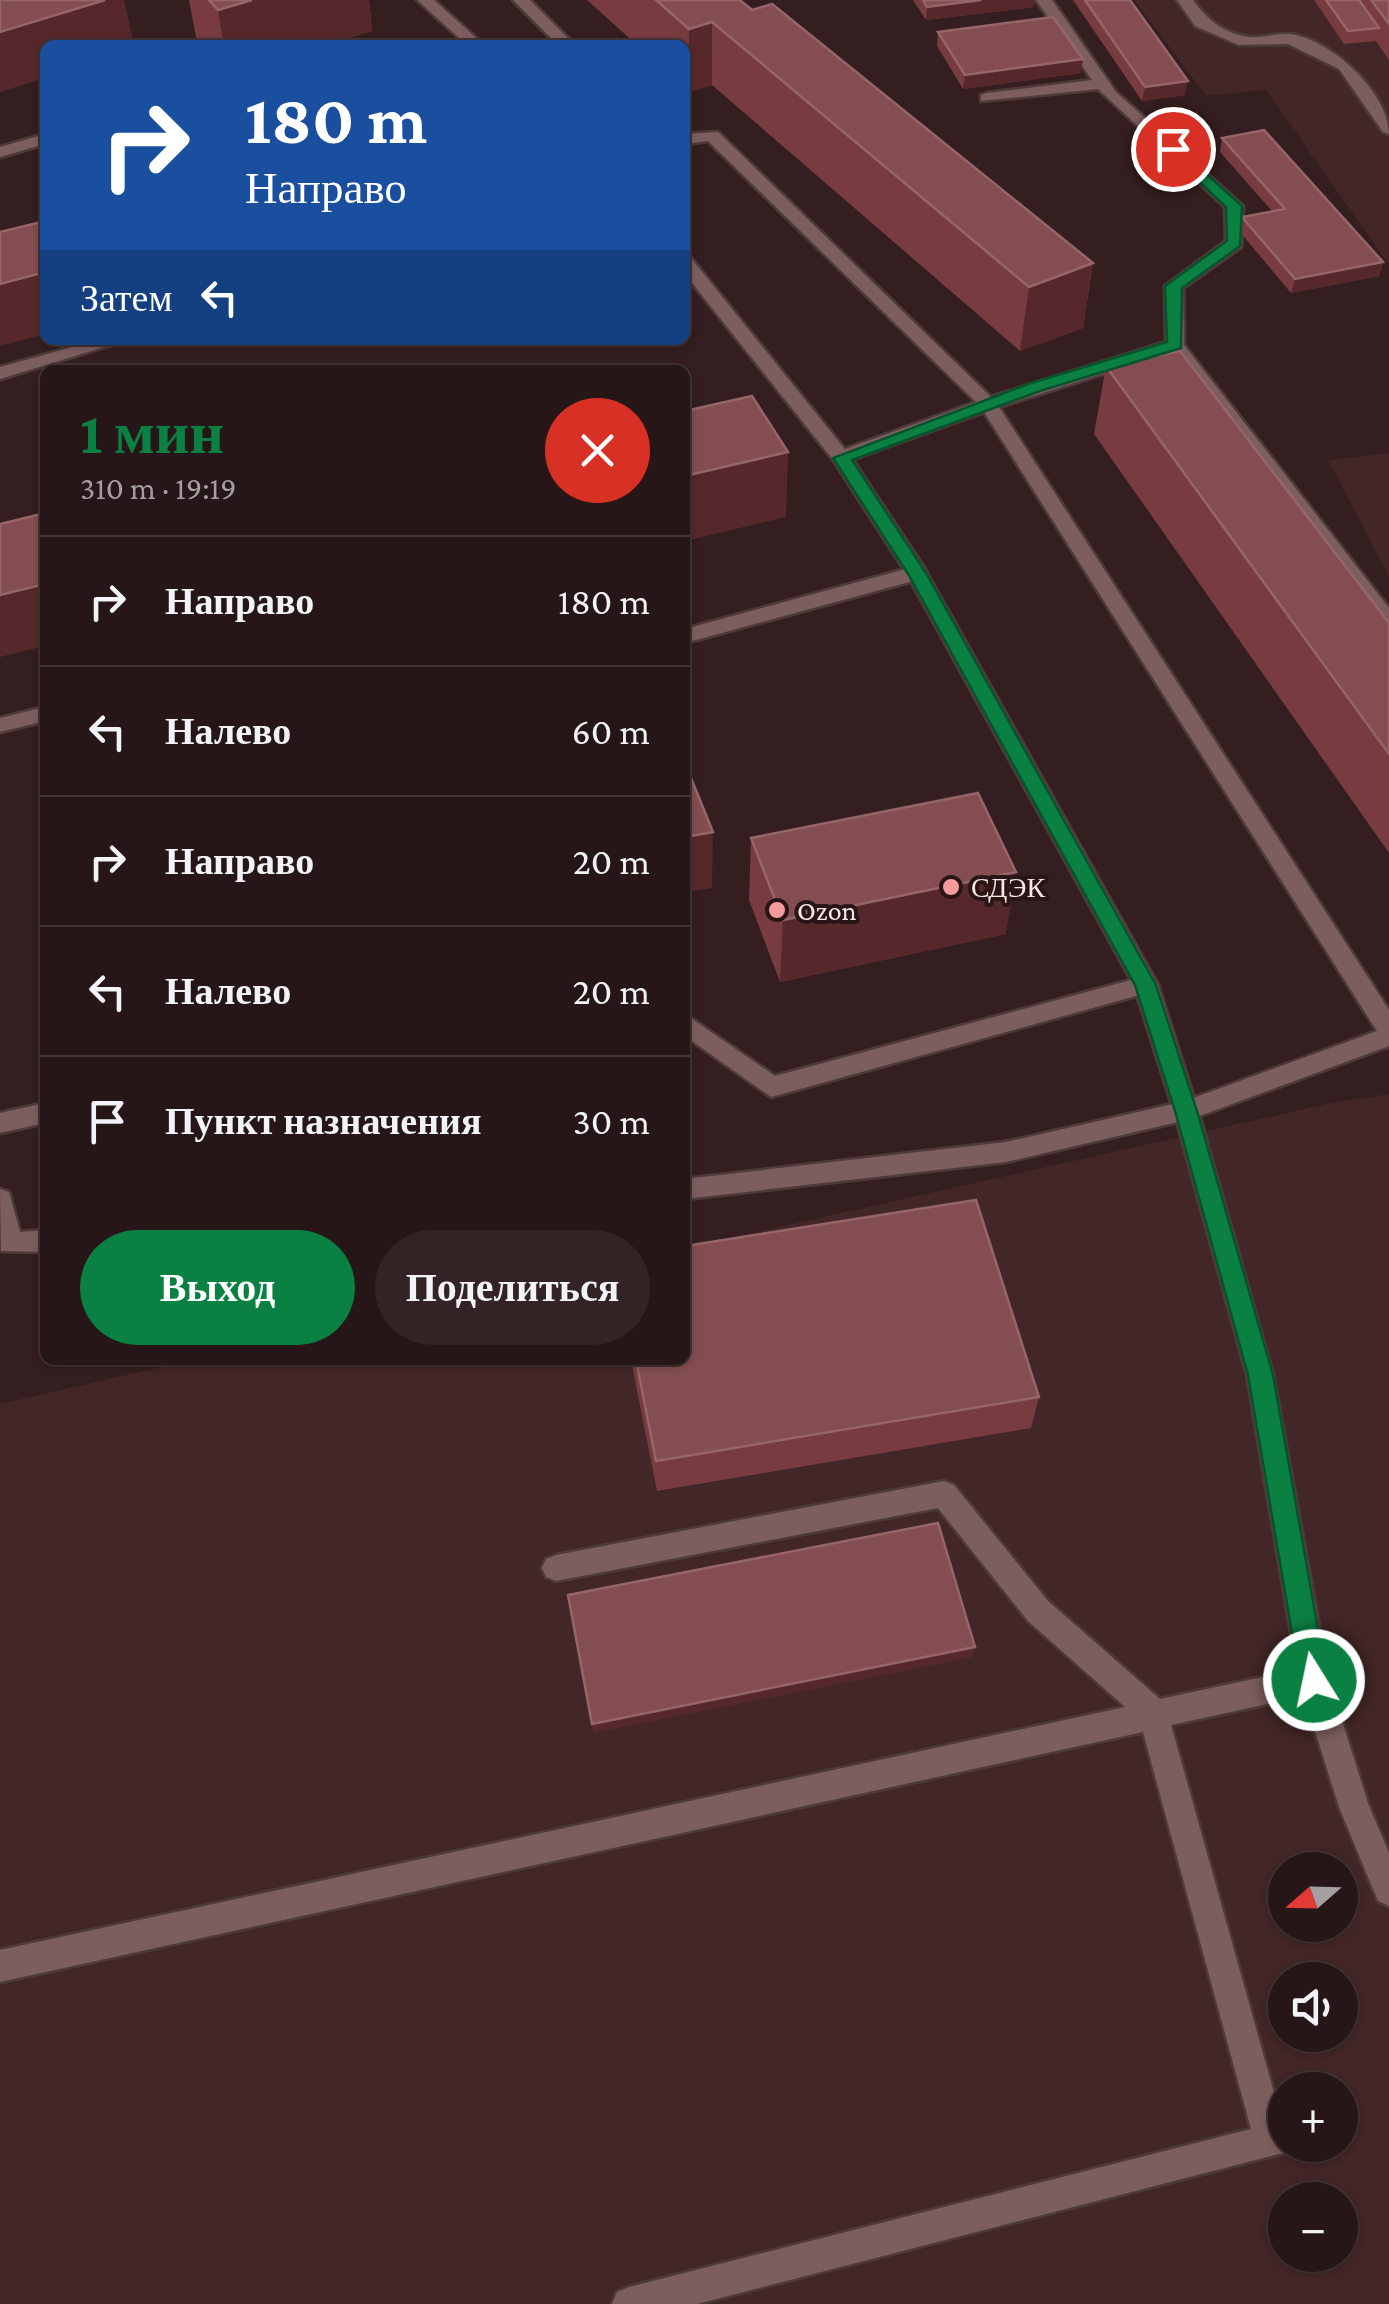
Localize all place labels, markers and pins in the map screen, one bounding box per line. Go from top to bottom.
pin [1131,107,1216,192]
place label: СДЭК [971,872,1046,903]
marker: СДЭК [940,876,962,898]
place label: Ozon [797,895,857,926]
marker: Ozon [766,899,788,921]

